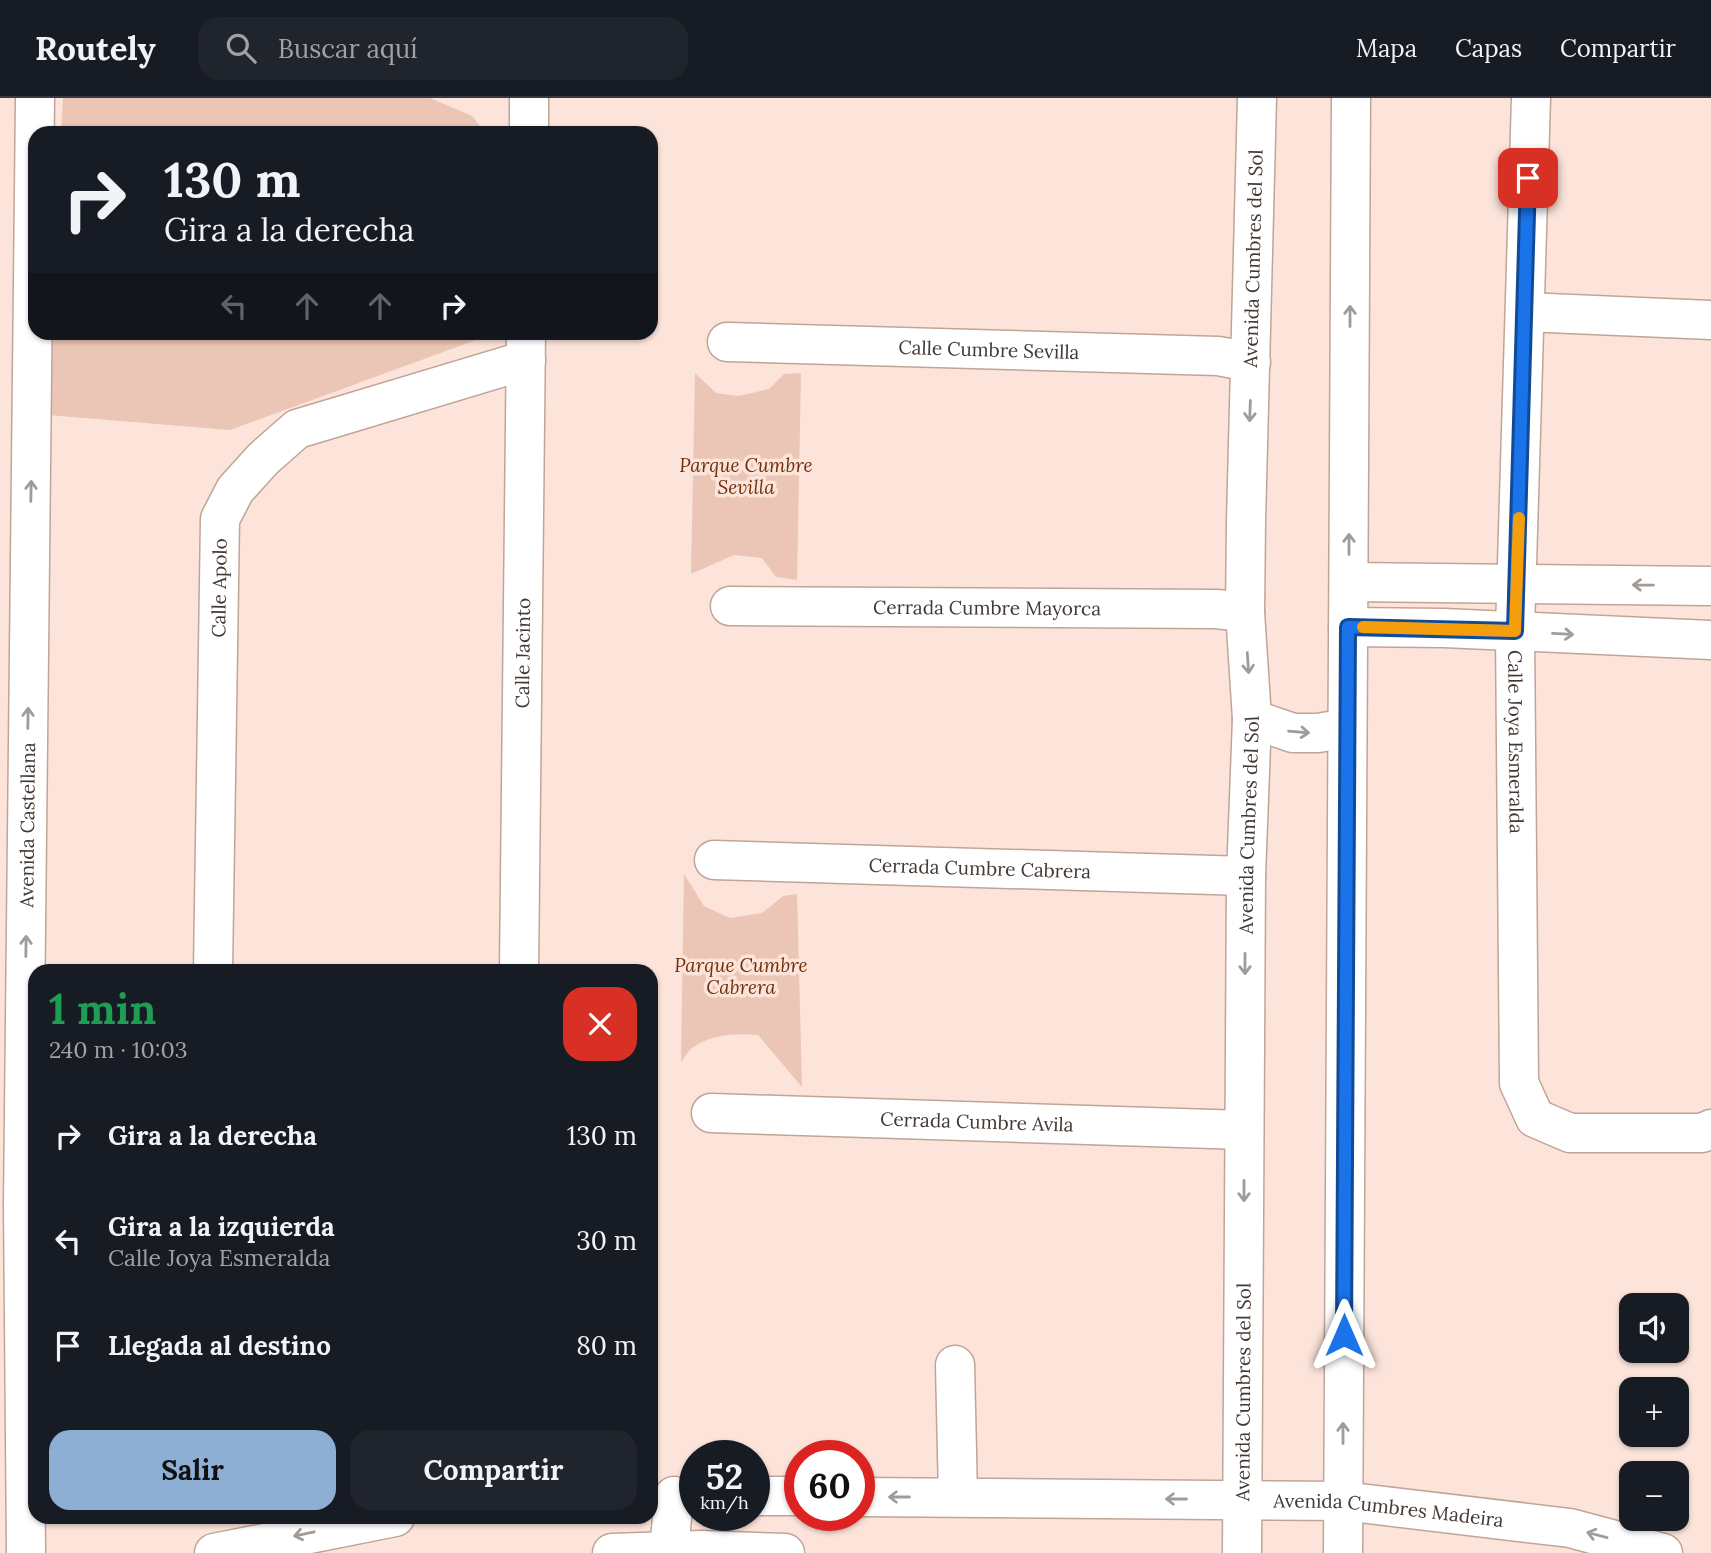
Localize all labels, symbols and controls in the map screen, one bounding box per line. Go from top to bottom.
search box [198,17,688,80]
text: Routely [35,27,156,69]
icon: search [222,29,260,67]
text: Buscar aquí [278,32,418,65]
text: Mapa [1356,33,1417,64]
text: Capas [1455,33,1522,64]
text: Compartir [1560,33,1676,64]
text: 130 m [164,148,300,210]
pin [1498,148,1558,208]
street label: Avenida Cumbres del Sol [1238,149,1268,369]
icon: right [49,154,140,245]
icon: arrive [1509,159,1547,197]
text: Gira a la derecha [164,209,414,250]
icon: left [215,287,253,325]
icon: ahead [288,287,326,325]
icon: ahead [361,287,399,325]
icon: right [434,287,472,325]
one-way arrow [1343,305,1357,328]
street label: Calle Cumbre Sevilla [898,335,1080,364]
one-way arrow [1243,399,1256,422]
park label: Parque Cumbre Sevilla [679,453,813,499]
one-way arrow [24,480,38,503]
one-way arrow [1342,532,1356,555]
street label: Calle Apolo [206,538,232,638]
one-way arrow [1632,578,1655,592]
street label: Cerrada Cumbre Mayorca [873,595,1101,620]
street label: Calle Jacinto [510,598,535,708]
one-way arrow [1551,627,1574,640]
street label: Calle Joya Esmeralda [1503,650,1529,834]
one-way arrow [1242,651,1255,674]
one-way arrow [22,707,35,730]
street label: Avenida Cumbres del Sol [1234,715,1264,935]
one-way arrow [1287,726,1310,739]
street label: Avenida Castellana [14,742,40,909]
street label: Cerrada Cumbre Cabrera [868,853,1092,883]
one-way arrow [19,935,33,958]
one-way arrow [1238,952,1252,975]
park label: Parque Cumbre Cabrera [674,953,808,999]
text: 1 min [49,982,156,1036]
button: close [563,987,637,1061]
text: 240 m · 10:03 [49,1035,188,1064]
street label: Cerrada Cumbre Avila [880,1106,1074,1137]
icon: right [49,1117,87,1155]
text: Gira a la derecha [108,1119,317,1152]
text: 130 m [567,1119,637,1152]
one-way arrow [1237,1180,1251,1203]
text: Gira a la izquierda [108,1210,335,1243]
icon: left [49,1222,87,1260]
text: 30 m [576,1224,637,1257]
text: Calle Joya Esmeralda [108,1243,330,1272]
street label: Avenida Cumbres del Sol [1230,1283,1256,1502]
map controls [1619,1293,1689,1531]
button: sound [1619,1293,1689,1363]
position arrow [1307,1298,1381,1372]
icon: arrive [49,1327,87,1365]
text: Llegada al destino [108,1329,331,1362]
text: 80 m [576,1329,637,1362]
button: + [1619,1377,1689,1447]
one-way arrow [1336,1421,1350,1444]
button: Salir [49,1430,336,1510]
button: Compartir [350,1430,637,1510]
speed limit sign: 60 [784,1440,875,1531]
text: 52 [706,1454,743,1499]
button: − [1619,1461,1689,1531]
street label: Avenida Cumbres Madeira [1272,1488,1505,1532]
one-way arrow [888,1490,911,1504]
text: km/h [700,1491,749,1514]
one-way arrow [1164,1492,1187,1506]
one-way arrow [293,1527,316,1541]
one-way arrow [1586,1528,1609,1541]

